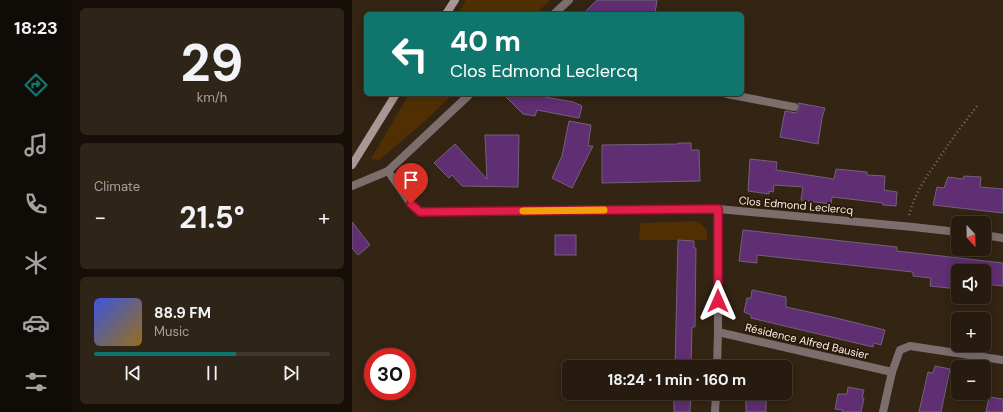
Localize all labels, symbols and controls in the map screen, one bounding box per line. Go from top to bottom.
text: 18:23 [14,16,58,40]
text: 40 m [450,23,521,60]
icon: left [384,28,436,80]
text: 29 [181,29,243,97]
text: Clos Edmond Leclercq [450,59,638,83]
icon: directions [22,71,50,99]
text: km/h [197,89,227,106]
icon: music [22,131,50,159]
pin [394,163,428,204]
icon: arrive [400,169,422,191]
text: Climate [94,178,140,195]
icon: phone [22,190,50,218]
street label: Clos Edmond Leclercq [738,193,854,217]
text: 21.5° [179,198,245,237]
text: − [94,203,106,232]
text: + [318,203,330,232]
north arrow [951,216,991,256]
map controls [951,216,991,400]
icon: climate [22,249,50,277]
button: sound [951,264,991,304]
position arrow [697,280,739,322]
text: 88.9 FM [154,303,211,323]
icon: car [22,309,50,337]
button: + [951,312,991,352]
street label: Résidence Alfred Bausier [744,320,870,362]
text: Music [154,323,189,340]
speed limit sign: 30 [364,348,416,400]
button: − [951,360,991,400]
icon: previous [122,362,144,384]
icon: pause [201,362,223,384]
icon: next [280,362,302,384]
icon: filters [22,368,50,396]
text: 18:24 · 1 min · 160 m [608,370,746,390]

